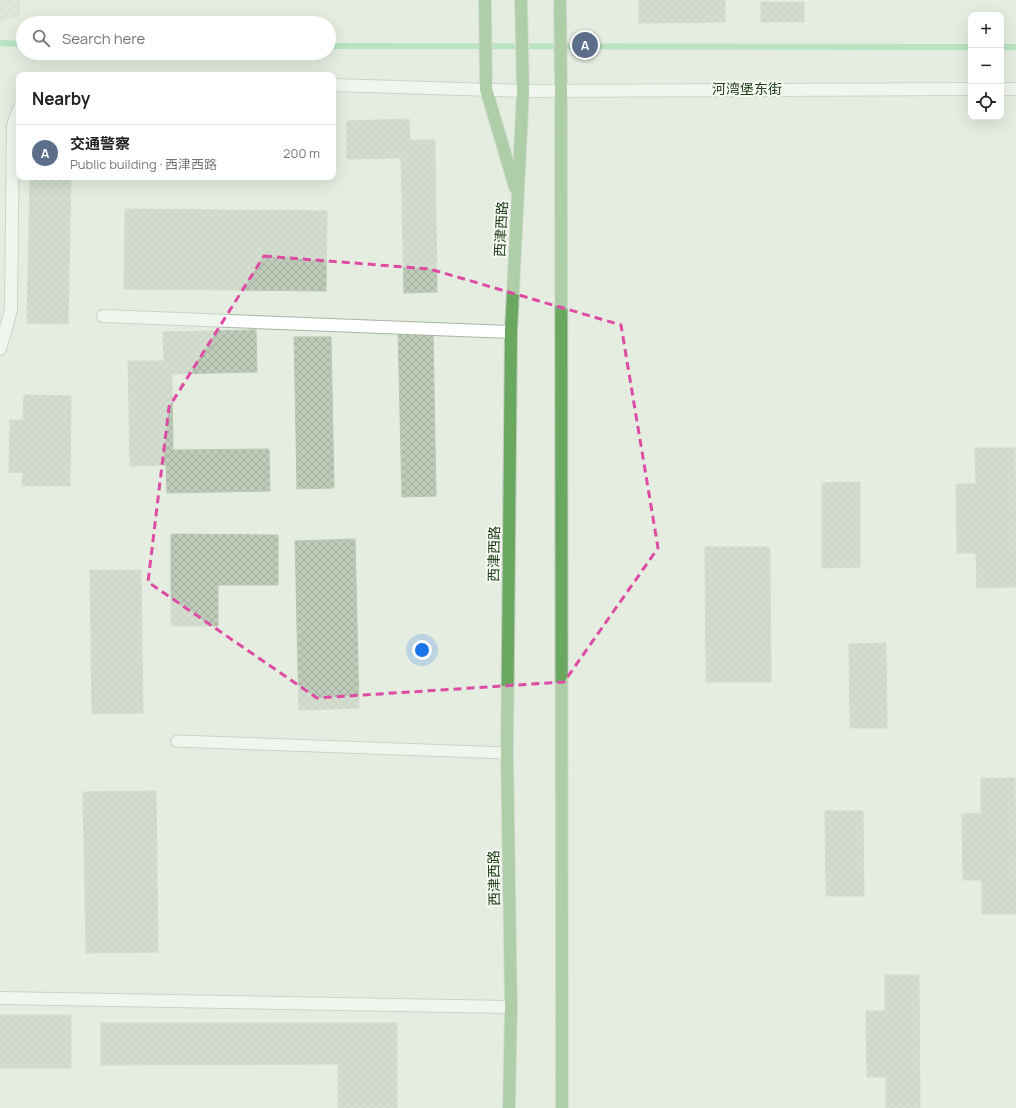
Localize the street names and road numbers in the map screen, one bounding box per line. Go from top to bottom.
street label: 河湾堡东街 [712,79,782,98]
street label: 西津西路 [490,201,511,257]
street label: 西津西路 [484,526,503,582]
street label: 西津西路 [484,850,503,906]

